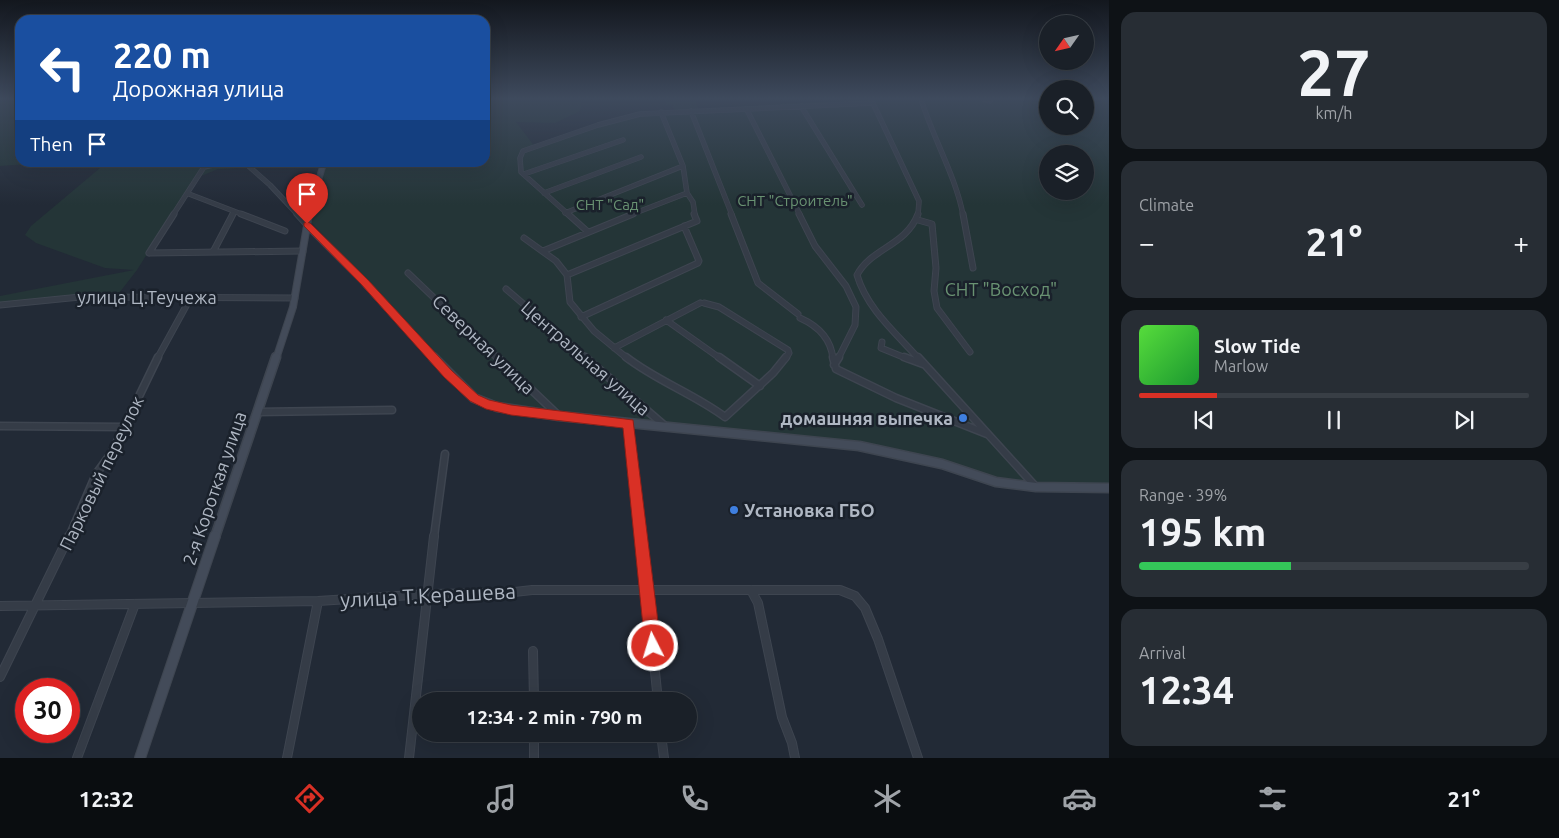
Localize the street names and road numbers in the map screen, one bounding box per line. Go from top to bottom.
street label: улица Ц.Теучежа [77,287,217,307]
street label: Северная улица [429,290,539,398]
street label: Центральная улица [518,297,654,419]
street label: Парковый переулок [55,393,147,553]
street label: 2-я Короткая улица [178,409,250,567]
street label: улица Т.Керашева [339,578,517,612]

